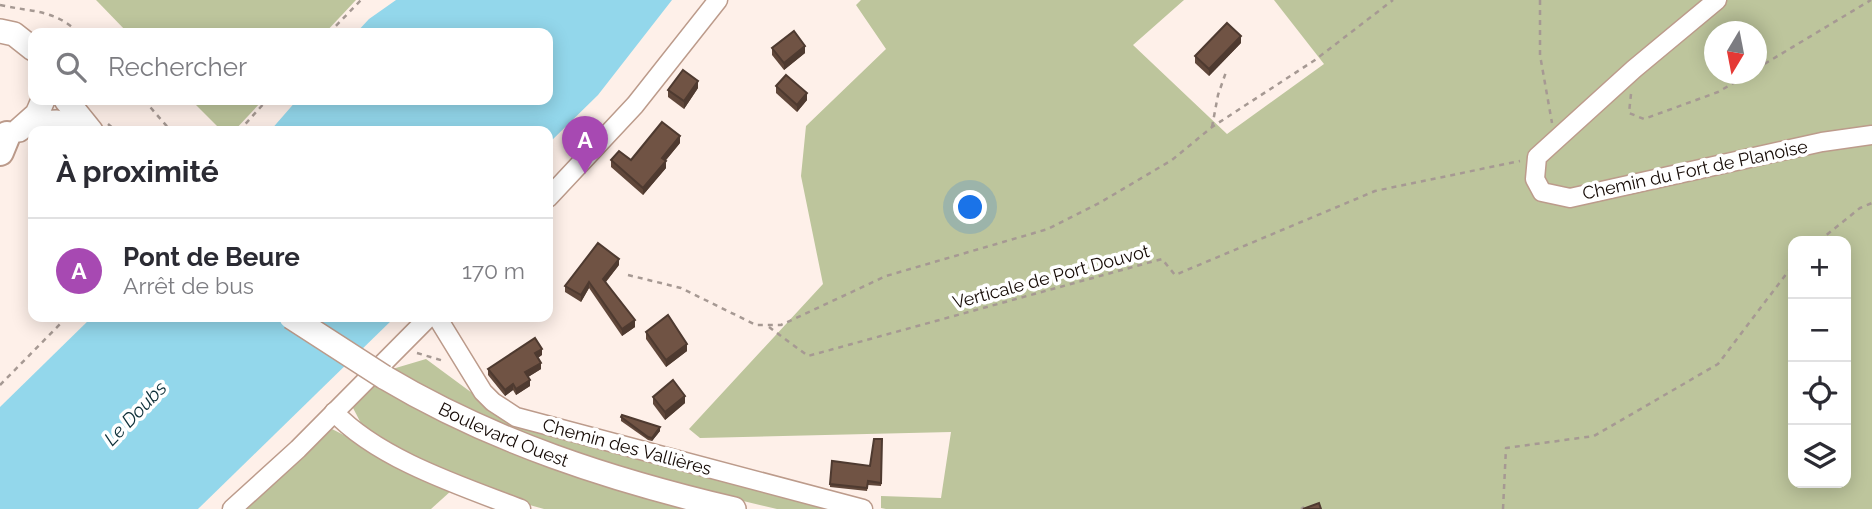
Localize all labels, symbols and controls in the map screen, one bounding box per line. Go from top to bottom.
north arrow [1704,21,1767,84]
search box [28,28,553,105]
icon: search [52,48,90,86]
text: Rechercher [108,52,247,82]
pin: A [562,116,608,174]
street label: Chemin du Fort de Planoise [1580,135,1810,204]
text: À proximité [56,154,219,189]
your location [953,190,987,224]
map controls [1788,236,1851,488]
button: + [1788,236,1851,299]
street label: Verticale de Port Douvot [950,240,1152,313]
text: Pont de Beure [123,242,300,272]
text: A [71,257,87,284]
text: 170 m [462,257,525,284]
text: Arrêt de bus [123,272,254,299]
button: − [1788,299,1851,362]
button: locate [1788,362,1851,425]
water label: Le Doubs [99,377,171,449]
street label: Boulevard Ouest [435,398,571,471]
street label: Chemin des Vallières [540,414,714,479]
button: layers [1788,425,1851,488]

